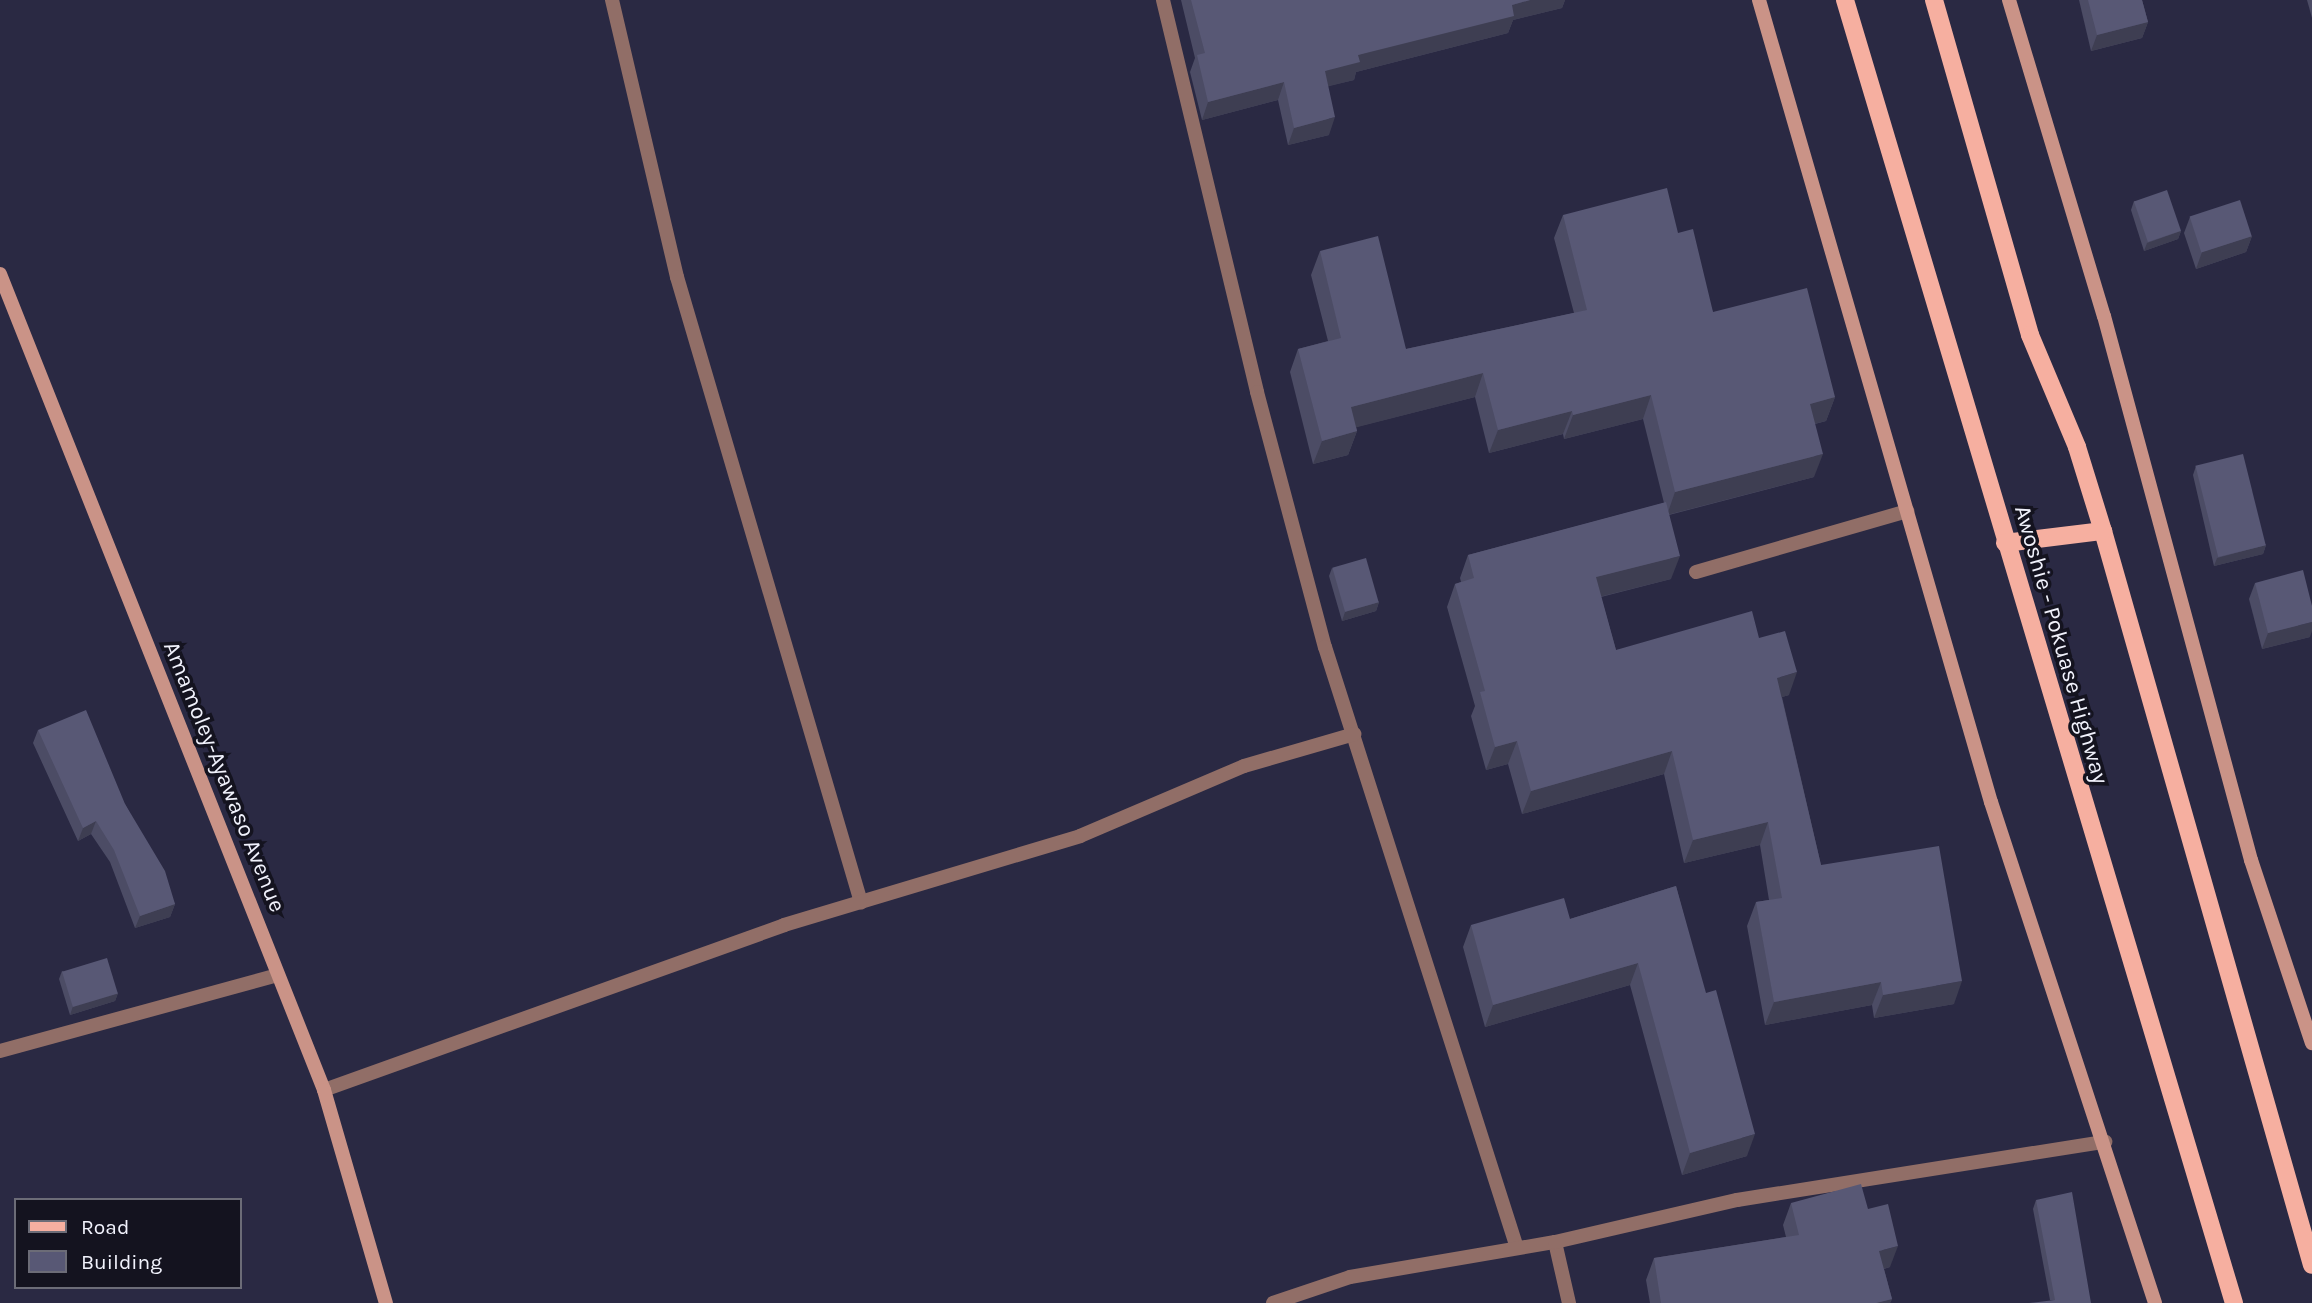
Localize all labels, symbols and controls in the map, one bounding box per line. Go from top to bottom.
street label: Awoshie - Pokuase Highway [2008,502,2114,788]
street label: Amamoley-Ayawaso Avenue [157,638,291,916]
legend [14,1198,242,1289]
text: Road [81,1215,129,1239]
text: Building [81,1250,162,1274]

